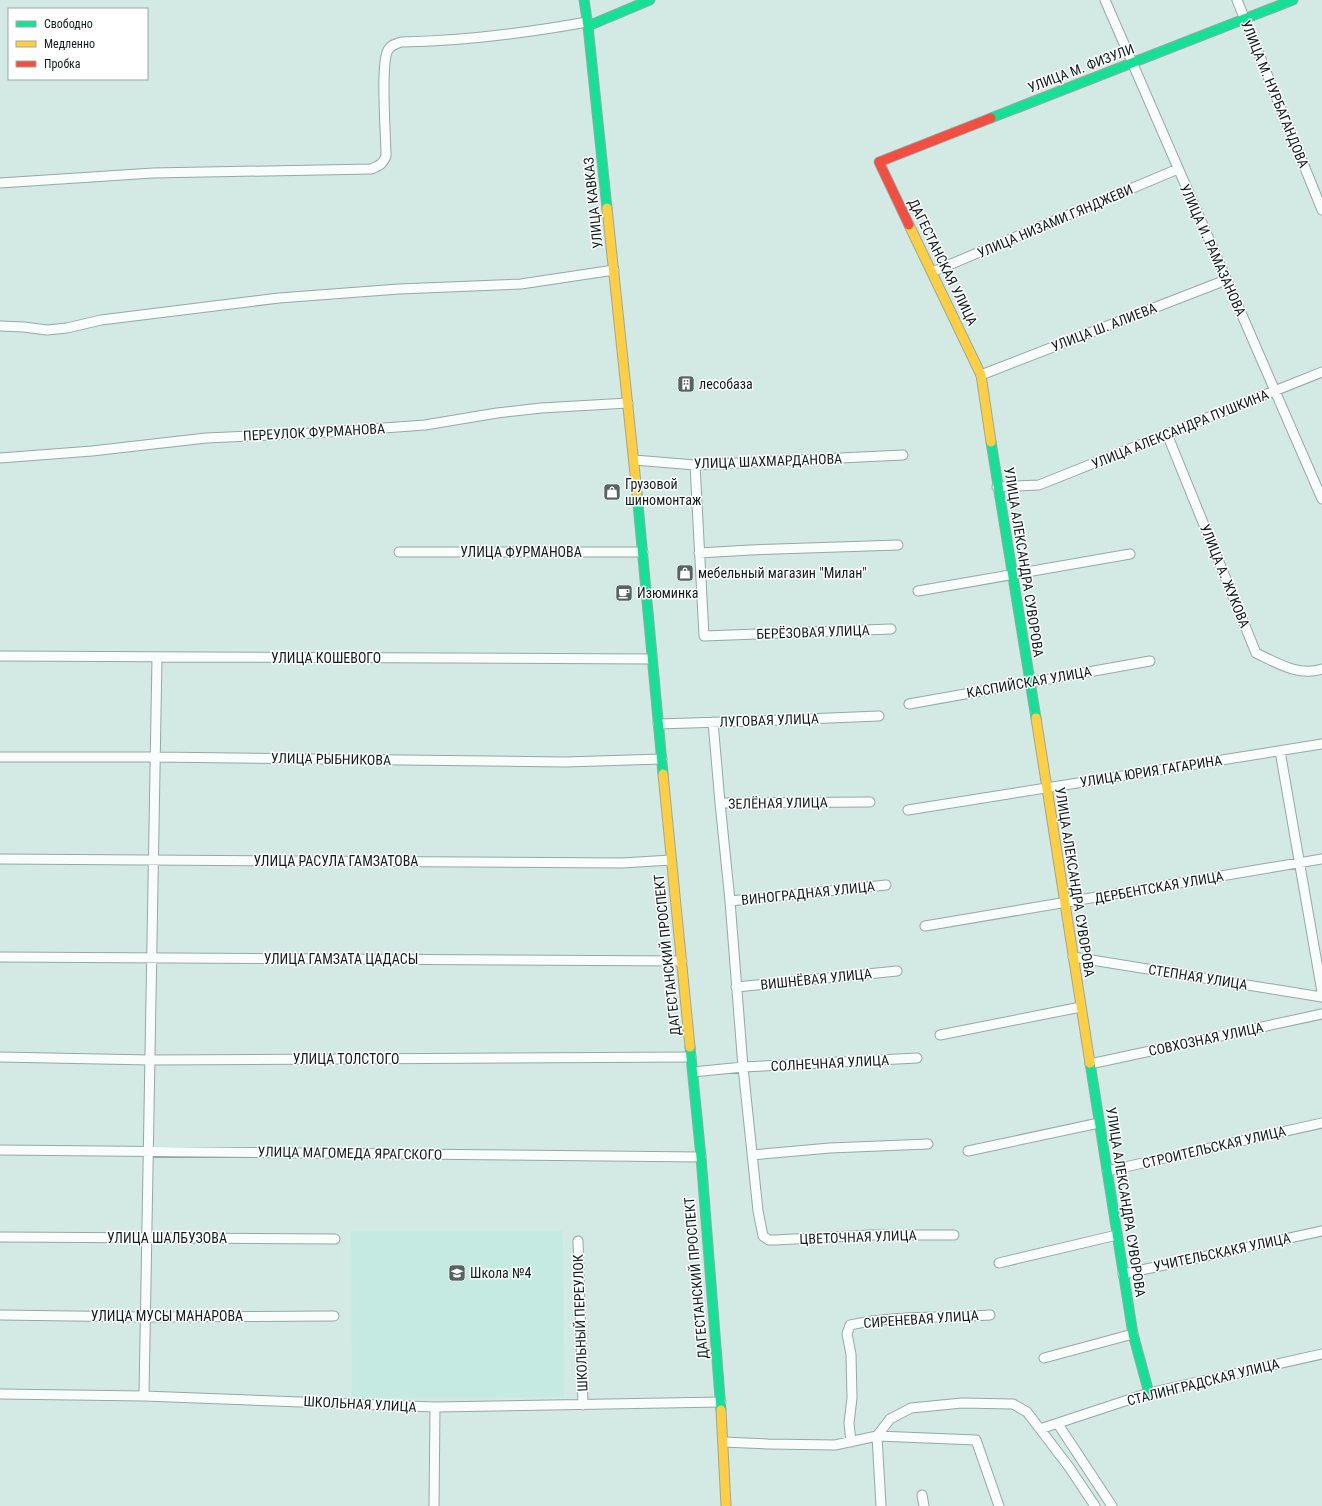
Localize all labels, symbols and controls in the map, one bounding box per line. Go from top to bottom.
legend [8,8,148,80]
text: Свободно [44,17,93,31]
street label: УЛИЦА М. НУРБАГАНДОВА [1238,18,1312,170]
text: Медленно [44,37,95,51]
street label: УЛИЦА М. ФИЗУЛИ [1026,40,1136,96]
text: Пробка [44,57,81,71]
street label: УЛИЦА КАВКАЗ [580,157,606,249]
street label: УЛИЦА НИЗАМИ ГЯНДЖЕВИ [975,181,1135,261]
street label: УЛИЦА И. РАМАЗАНОВА [1177,182,1249,318]
street label: ДАГЕСТАНСКАЯ УЛИЦА [905,196,981,328]
street label: УЛИЦА Ш. АЛИЕВА [1049,300,1159,354]
building icon: лесобаза [676,374,696,394]
place label: лесобаза [699,376,753,392]
street label: УЛИЦА АЛЕКСАНДРА ПУШКИНА [1089,386,1271,472]
street label: ПЕРЕУЛОК ФУРМАНОВА [243,420,385,444]
street label: УЛИЦА ШАХМАРДАНОВА [694,450,842,472]
street label: УЛИЦА АЛЕКСАНДРА СУВОРОВА [1001,466,1047,658]
place label: Грузовой шиномонтаж [625,476,701,508]
shop icon: Грузовой шиномонтаж [602,482,622,502]
street label: УЛИЦА А. ЖУКОВА [1197,522,1253,630]
street label: УЛИЦА ФУРМАНОВА [460,544,582,560]
shop icon: мебельный магазин "Милан" [675,563,695,583]
place label: мебельный магазин "Милан" [698,565,867,581]
cafe icon: Изюминка [614,583,634,603]
place label: Изюминка [637,585,699,601]
street label: БЕРЁЗОВАЯ УЛИЦА [756,622,870,642]
street label: УЛИЦА КОШЕВОГО [271,650,381,666]
street label: КАСПИЙСКАЯ УЛИЦА [965,663,1093,701]
street label: ЛУГОВАЯ УЛИЦА [719,710,819,730]
street label: УЛИЦА РЫБНИКОВА [271,750,391,768]
street label: УЛИЦА ЮРИЯ ГАГАРИНА [1079,752,1223,790]
street label: УЛИЦА АЛЕКСАНДРА СУВОРОВА [1052,786,1098,978]
street label: ЗЕЛЁНАЯ УЛИЦА [728,794,828,812]
street label: УЛИЦА РАСУЛА ГАМЗАТОВА [254,853,418,869]
street label: ДЕРБЕНТСКАЯ УЛИЦА [1093,868,1225,906]
street label: ДАГЕСТАНСКИЙ ПРОСПЕКТ [651,873,683,1037]
street label: ВИНОГРАДНАЯ УЛИЦА [740,878,876,908]
street label: УЛИЦА ГАМЗАТА ЦАДАСЫ [264,951,418,967]
street label: СТЕПНАЯ УЛИЦА [1147,961,1249,993]
street label: ВИШНЁВАЯ УЛИЦА [760,965,872,993]
street label: СОВХОЗНАЯ УЛИЦА [1147,1019,1265,1059]
street label: УЛИЦА ТОЛСТОГО [293,1051,399,1067]
street label: СОЛНЕЧНАЯ УЛИЦА [770,1052,890,1074]
street label: УЛИЦА АЛЕКСАНДРА СУВОРОВА [1103,1106,1149,1298]
street label: СТРОИТЕЛЬСКАЯ УЛИЦА [1141,1123,1287,1171]
street label: УЛИЦА МАГОМЕДА ЯРАГСКОГО [258,1143,442,1163]
street label: ДАГЕСТАНСКИЙ ПРОСПЕКТ [681,1196,711,1360]
street label: ЦВЕТОЧНАЯ УЛИЦА [799,1227,917,1247]
street label: УЛИЦА ШАЛБУЗОВА [107,1230,227,1246]
street label: УЧИТЕЛЬСКАКЯ УЛИЦА [1152,1230,1292,1274]
street label: ШКОЛЬНЫЙ ПЕРЕУЛОК [570,1254,590,1392]
school or university icon: Школа №4 [447,1263,467,1283]
place label: Школа №4 [470,1265,531,1281]
street label: СИРЕНЕВАЯ УЛИЦА [863,1307,979,1331]
street label: УЛИЦА МУСЫ МАНАРОВА [91,1308,243,1324]
street label: СТАЛИНГРАДСКАЯ УЛИЦА [1125,1355,1281,1409]
street label: ШКОЛЬНАЯ УЛИЦА [303,1393,417,1415]

